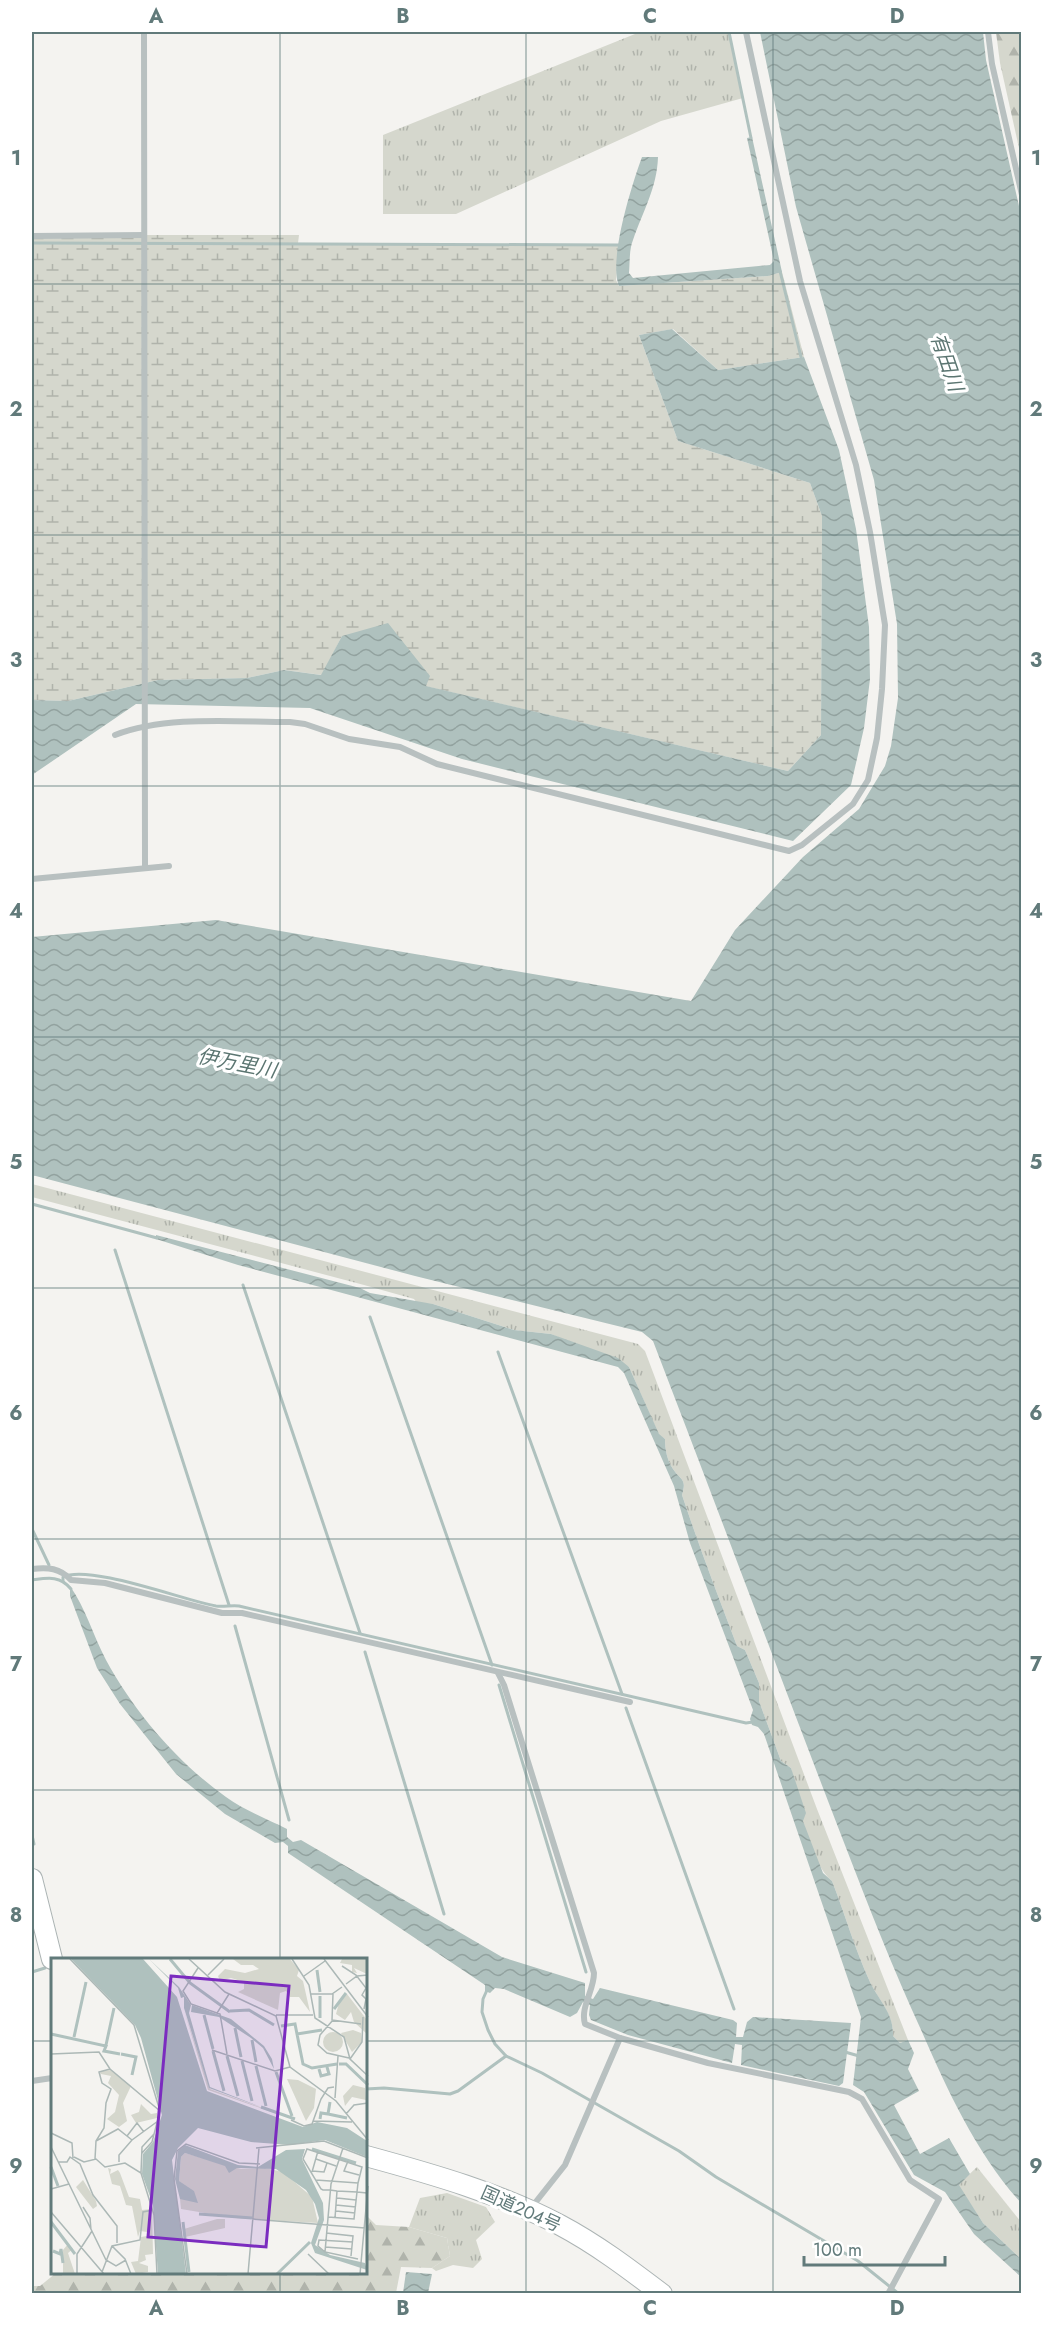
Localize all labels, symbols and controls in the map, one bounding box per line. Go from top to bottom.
text: A [148,2,164,31]
text: B [396,2,410,31]
text: C [643,2,657,31]
text: D [890,2,904,31]
text: 1 [11,144,21,173]
text: 1 [1031,144,1041,173]
water label: 有田川 [923,329,971,397]
text: 2 [9,395,23,424]
text: 2 [1029,395,1043,424]
text: 3 [10,646,22,675]
text: 3 [1030,646,1042,675]
text: 4 [9,897,23,926]
text: 4 [1029,897,1043,926]
water label: 伊万里川 [195,1042,281,1086]
text: 5 [10,1148,23,1177]
text: 5 [1030,1148,1043,1177]
text: 6 [9,1399,23,1428]
text: 6 [1029,1399,1043,1428]
text: 7 [10,1650,23,1679]
text: 7 [1030,1650,1043,1679]
text: 8 [10,1901,22,1930]
text: 8 [1030,1901,1042,1930]
inset map [51,1958,368,2274]
text: 9 [9,2152,23,2181]
text: 9 [1029,2152,1043,2181]
street label: 国道204号 [477,2180,565,2238]
scale bar [804,2229,945,2267]
text: 100 m [813,2237,862,2263]
text: A [148,2294,164,2323]
text: B [396,2294,410,2323]
text: C [643,2294,657,2323]
text: D [890,2294,904,2323]

